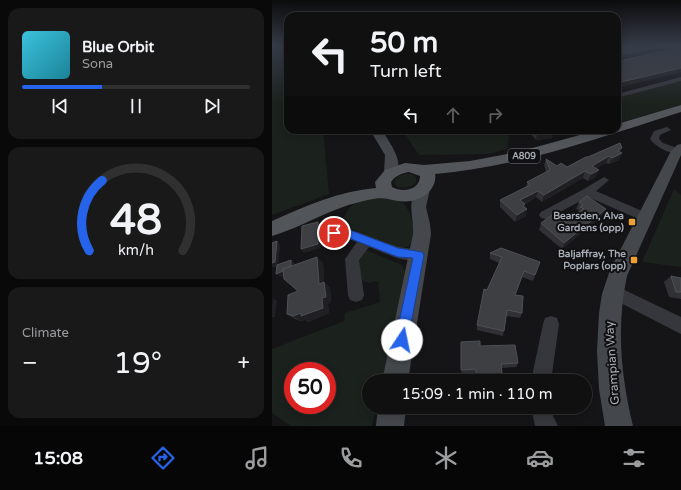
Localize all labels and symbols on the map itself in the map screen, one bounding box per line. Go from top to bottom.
road number: A809 [508,149,540,163]
place label: Bearsden, Alva Gardens (opp) [553,210,624,234]
pin [317,216,351,250]
marker: Bearsden, Alva Gardens (opp) [627,217,637,227]
place label: Baljaffray, The Poplars (opp) [558,248,626,272]
marker: Baljaffray, The Poplars (opp) [629,255,639,265]
position arrow [381,319,423,361]
street label: Grampian Way [602,320,622,405]
speed limit sign: 50 [284,362,336,414]

